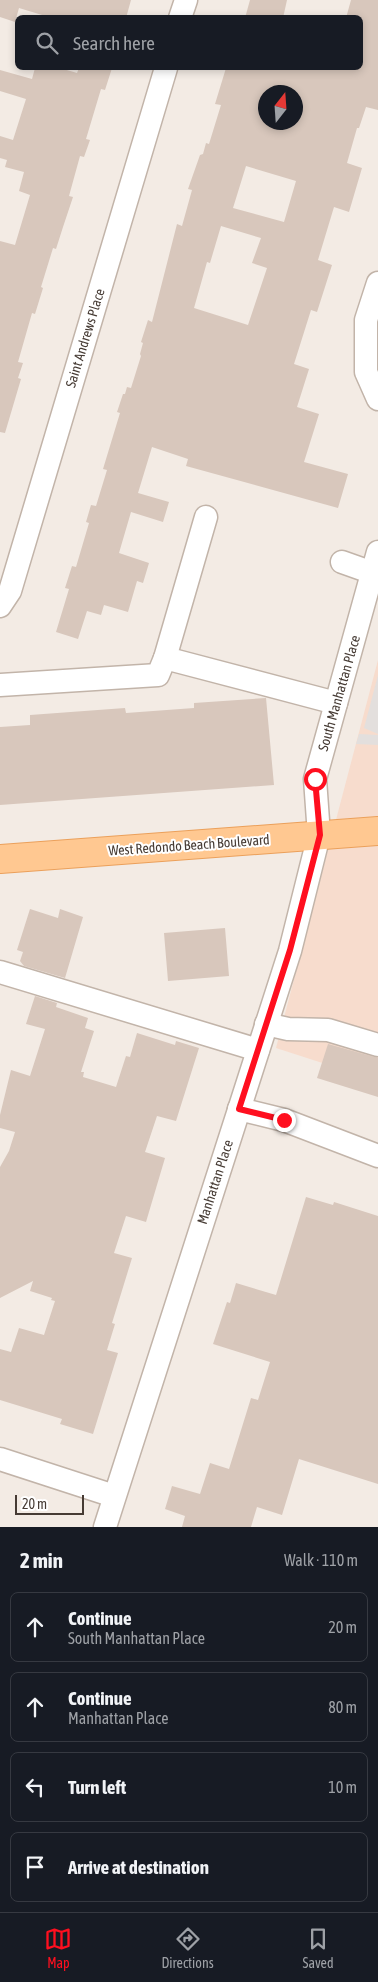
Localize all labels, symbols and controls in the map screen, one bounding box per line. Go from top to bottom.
search box [15,15,363,70]
icon: search [33,29,61,57]
text: Search here [73,32,155,54]
north arrow [258,85,303,130]
street label: Saint Andrews Place [62,286,108,390]
street label: South Manhattan Place [315,633,363,753]
route start [304,768,327,791]
street label: West Redondo Beach Boulevard [108,831,270,859]
route end [273,1109,296,1132]
street label: Manhattan Place [194,1138,236,1226]
scale bar [15,1492,84,1515]
text: 20 m [22,1496,47,1512]
text: 2 min [20,1548,63,1572]
text: Walk · 110 m [284,1551,358,1569]
text: Continue [68,1607,132,1629]
icon: ahead [21,1613,49,1641]
text: 20 m [328,1618,357,1636]
text: South Manhattan Place [68,1629,205,1647]
text: Continue [68,1687,132,1709]
icon: ahead [21,1693,49,1721]
text: 80 m [328,1698,357,1716]
text: Manhattan Place [68,1709,168,1727]
icon: left [21,1773,49,1801]
text: Turn left [68,1776,126,1798]
text: 10 m [328,1778,357,1796]
icon: arrive [21,1853,49,1881]
text: Arrive at destination [68,1856,209,1878]
tab: Map [44,1925,72,1971]
tab: Directions [161,1925,214,1971]
tab: Saved [303,1925,334,1971]

